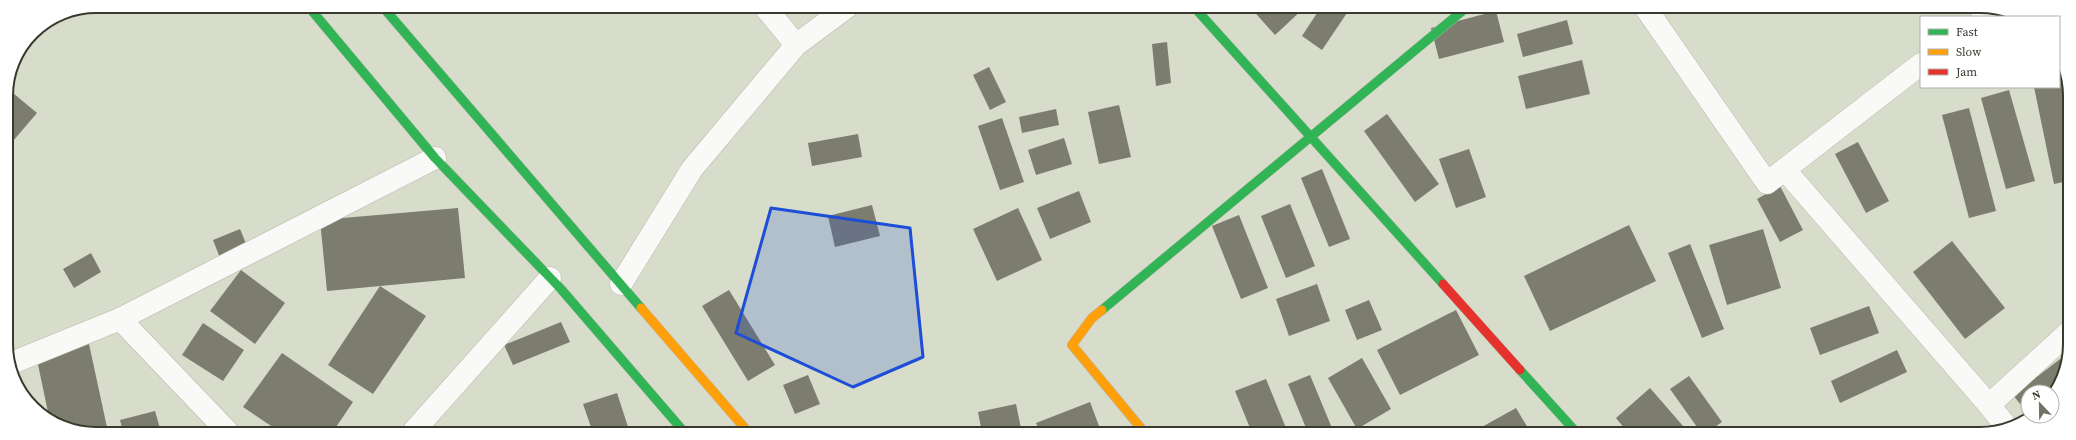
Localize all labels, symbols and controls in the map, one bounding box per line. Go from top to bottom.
legend [1920,16,2060,88]
text: Fast [1956,24,1978,40]
text: Slow [1956,44,1982,60]
text: Jam [1955,64,1977,80]
north arrow [2020,384,2060,424]
text: N [2030,387,2043,404]

